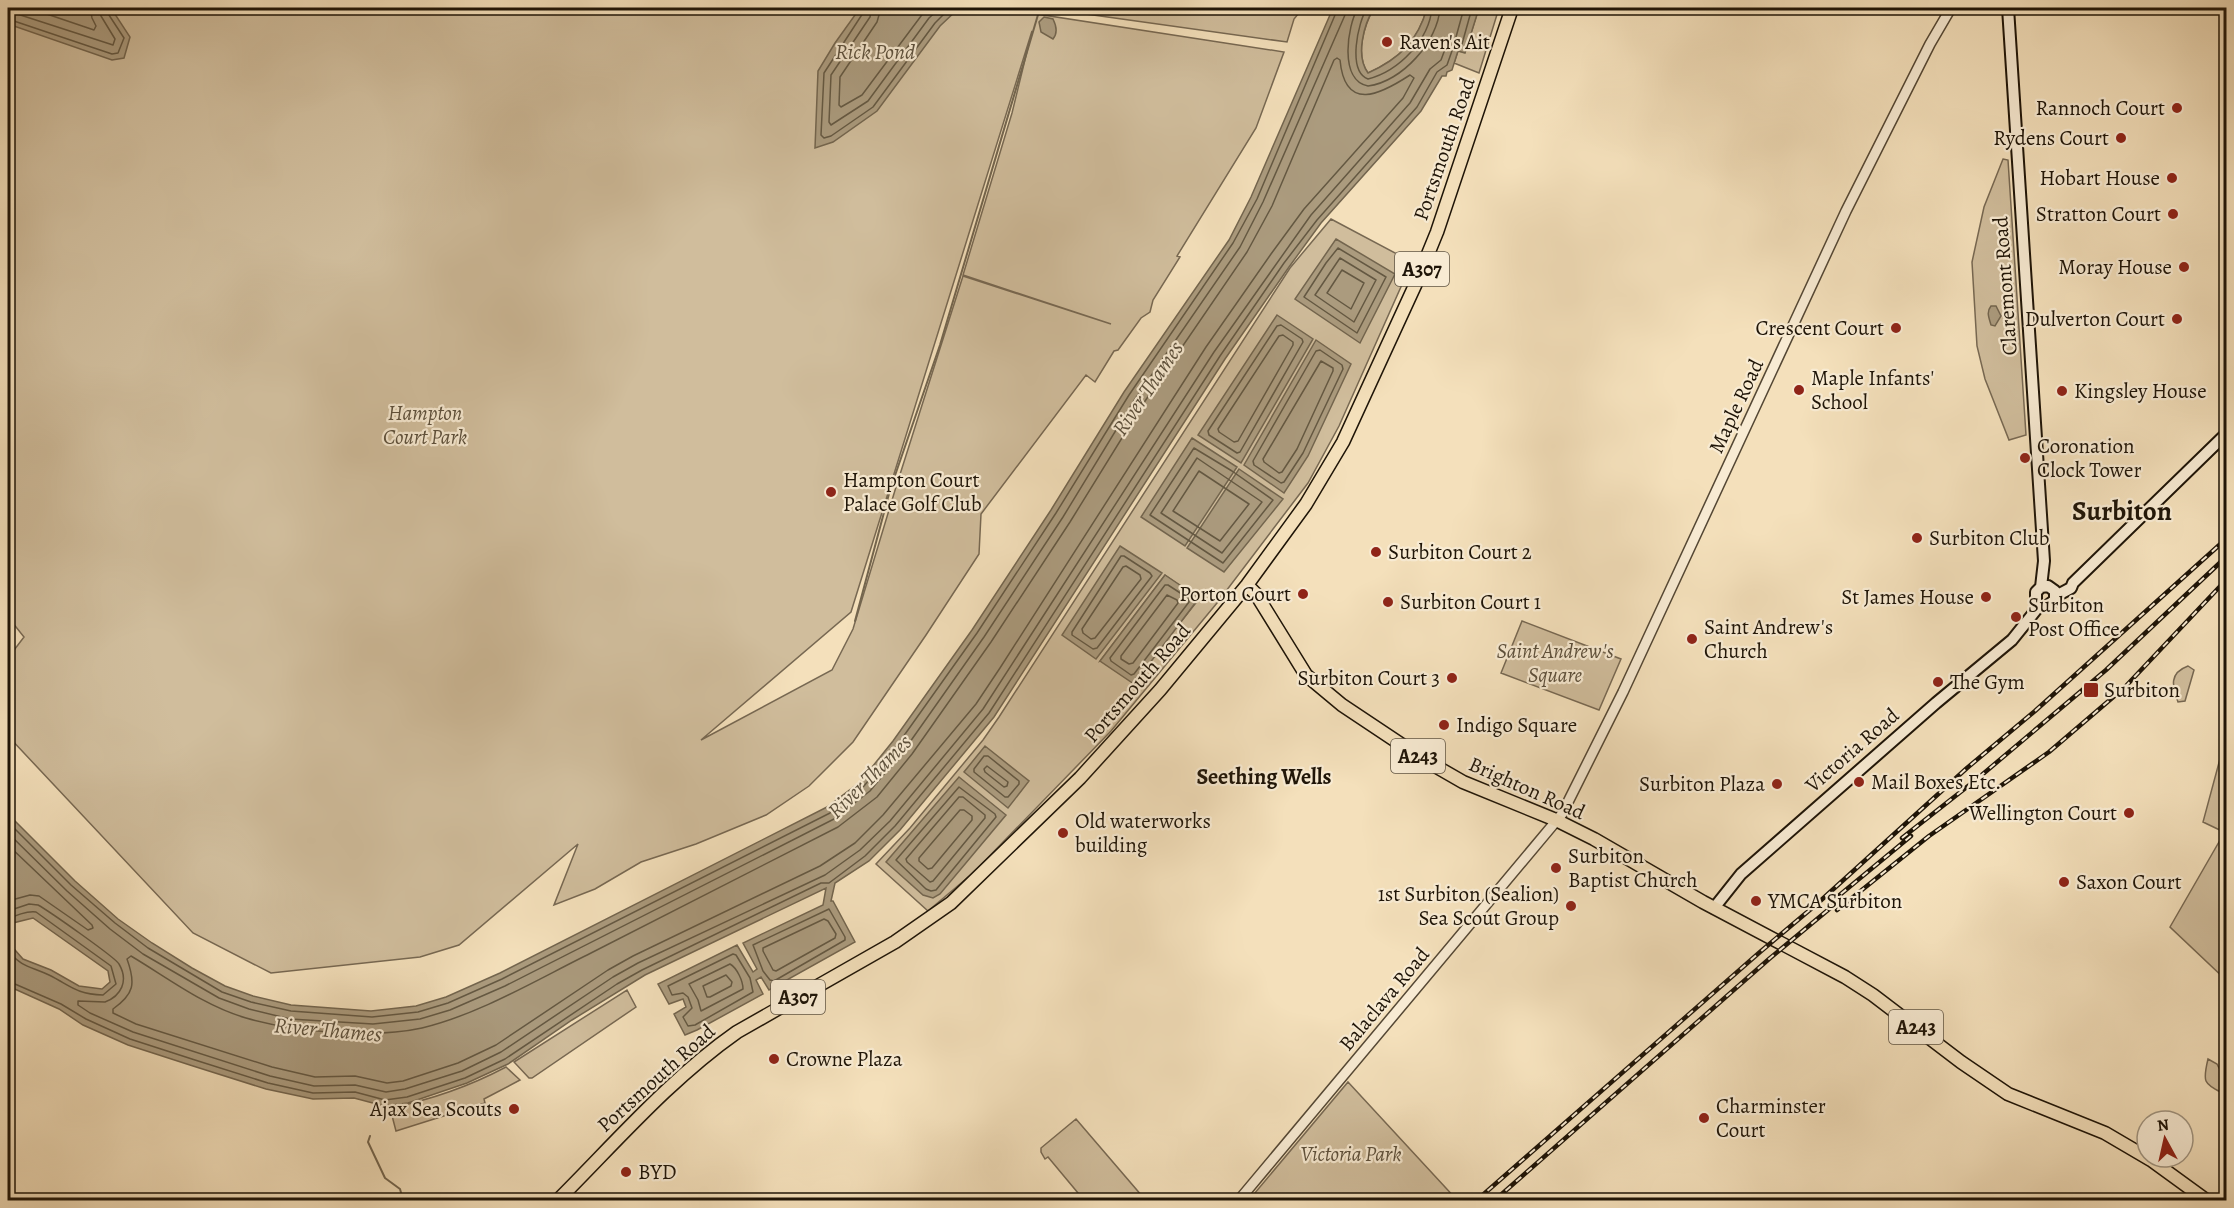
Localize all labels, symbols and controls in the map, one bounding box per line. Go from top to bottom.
place label: Raven's Ait [1399,28,1490,56]
marker: Raven's Ait [1380,35,1394,49]
water label: Rick Pond [835,37,915,67]
street label: Portsmouth Road [1406,73,1482,224]
place label: Rannoch Court [2036,94,2165,122]
marker: Rannoch Court [2170,101,2184,115]
place label: Rydens Court [1993,124,2109,152]
marker: Rydens Court [2114,131,2128,145]
place label: Hobart House [2039,164,2160,192]
marker: Hobart House [2165,171,2179,185]
place label: Stratton Court [2036,200,2161,228]
marker: Stratton Court [2166,207,2180,221]
street label: Claremont Road [1986,215,2024,357]
road number: A307 [1395,252,1449,286]
place label: Moray House [2058,253,2172,281]
marker: Moray House [2177,260,2191,274]
place label: Dulverton Court [2025,305,2165,333]
marker: Dulverton Court [2170,312,2184,326]
place label: Crescent Court [1755,314,1884,342]
marker: Crescent Court [1889,321,1903,335]
water label: River Thames [1105,335,1191,442]
street label: Maple Road [1702,354,1770,458]
place label: Maple Infants' School [1811,364,1934,416]
place label: Kingsley House [2074,377,2207,405]
marker: Maple Infants' School [1792,383,1806,397]
marker: Kingsley House [2055,384,2069,398]
park label: Hampton Court Park [383,399,467,451]
place label: Coronation Clock Tower [2037,432,2141,484]
marker: Coronation Clock Tower [2018,451,2032,465]
place label: Hampton Court Palace Golf Club [843,466,982,518]
marker: Hampton Court Palace Golf Club [824,485,838,499]
district label: Surbiton [2072,493,2172,529]
place label: Surbiton Club [1929,524,2049,552]
marker: Surbiton Club [1910,531,1924,545]
place label: Surbiton Court 2 [1388,538,1532,566]
marker: Surbiton Court 2 [1369,545,1383,559]
place label: Porton Court [1179,580,1291,608]
place label: St James House [1841,583,1974,611]
marker: Porton Court [1296,587,1310,601]
place label: Surbiton Court 1 [1400,588,1541,616]
marker: St James House [1979,590,1993,604]
place label: Surbiton Post Office [2028,591,2120,643]
marker: Surbiton Court 1 [1381,595,1395,609]
marker: Surbiton Post Office [2009,610,2023,624]
place label: Saint Andrew's Church [1704,613,1833,665]
street label: Portsmouth Road [1077,617,1197,749]
marker: Saint Andrew's Church [1685,632,1699,646]
park label: Saint Andrew's Square [1496,637,1614,689]
place label: Surbiton Court 3 [1297,664,1440,692]
place label: The Gym [1950,668,2025,696]
marker: Surbiton Court 3 [1445,671,1459,685]
marker: The Gym [1931,675,1945,689]
place label: Surbiton [2104,676,2180,704]
marker: Surbiton [2082,681,2100,699]
street label: Victoria Road [1798,701,1905,799]
place label: Indigo Square [1456,711,1577,739]
marker: Indigo Square [1437,718,1451,732]
water label: River Thames [821,727,919,826]
road number: A243 [1391,739,1445,773]
street label: Brighton Road [1464,750,1590,826]
district label: Seething Wells [1196,762,1332,792]
place label: Mail Boxes Etc. [1871,768,2002,796]
place label: Surbiton Plaza [1639,770,1765,798]
marker: Mail Boxes Etc. [1852,775,1866,789]
marker: Surbiton Plaza [1770,777,1784,791]
place label: Wellington Court [1968,799,2117,827]
marker: Wellington Court [2122,806,2136,820]
place label: Old waterworks building [1075,807,1211,859]
marker: Old waterworks building [1056,826,1070,840]
place label: Surbiton Baptist Church [1568,842,1697,894]
marker: Surbiton Baptist Church [1549,861,1563,875]
place label: Saxon Court [2076,868,2182,896]
marker: Saxon Court [2057,875,2071,889]
place label: 1st Surbiton (Sealion) Sea Scout Group [1378,880,1559,932]
place label: YMCA Surbiton [1767,887,1902,915]
marker: YMCA Surbiton [1749,894,1763,908]
marker: 1st Surbiton (Sealion) Sea Scout Group [1564,899,1578,913]
street label: Balaclava Road [1332,941,1436,1057]
road number: A307 [771,980,825,1014]
water label: River Thames [273,1010,384,1050]
road number: A243 [1889,1010,1943,1044]
street label: Portsmouth Road [591,1017,722,1139]
place label: Crowne Plaza [786,1045,903,1073]
marker: Crowne Plaza [767,1052,781,1066]
place label: Charminster Court [1716,1092,1826,1144]
place label: Ajax Sea Scouts [369,1095,502,1123]
marker: Ajax Sea Scouts [507,1102,521,1116]
north arrow [2135,1109,2195,1169]
marker: Charminster Court [1697,1111,1711,1125]
text: N [2156,1113,2171,1137]
park label: Victoria Park [1301,1140,1401,1168]
place label: BYD [638,1158,677,1186]
marker: BYD [619,1165,633,1179]

